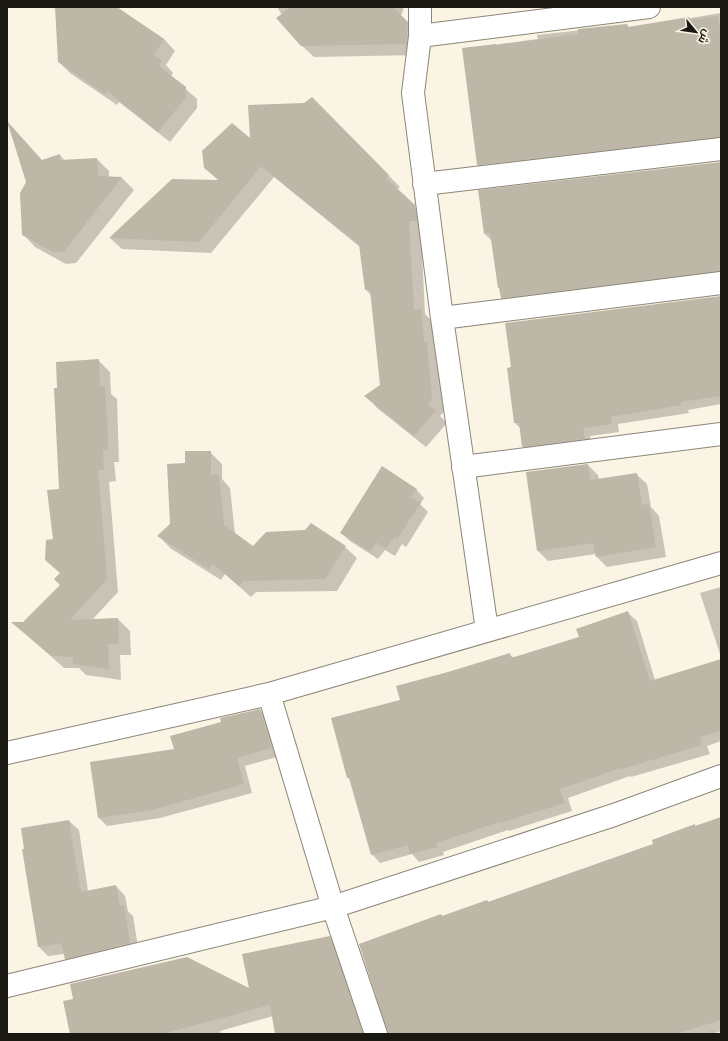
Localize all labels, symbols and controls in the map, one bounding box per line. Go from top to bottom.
north arrow [676,12,716,52]
text: ش [695,27,714,46]

